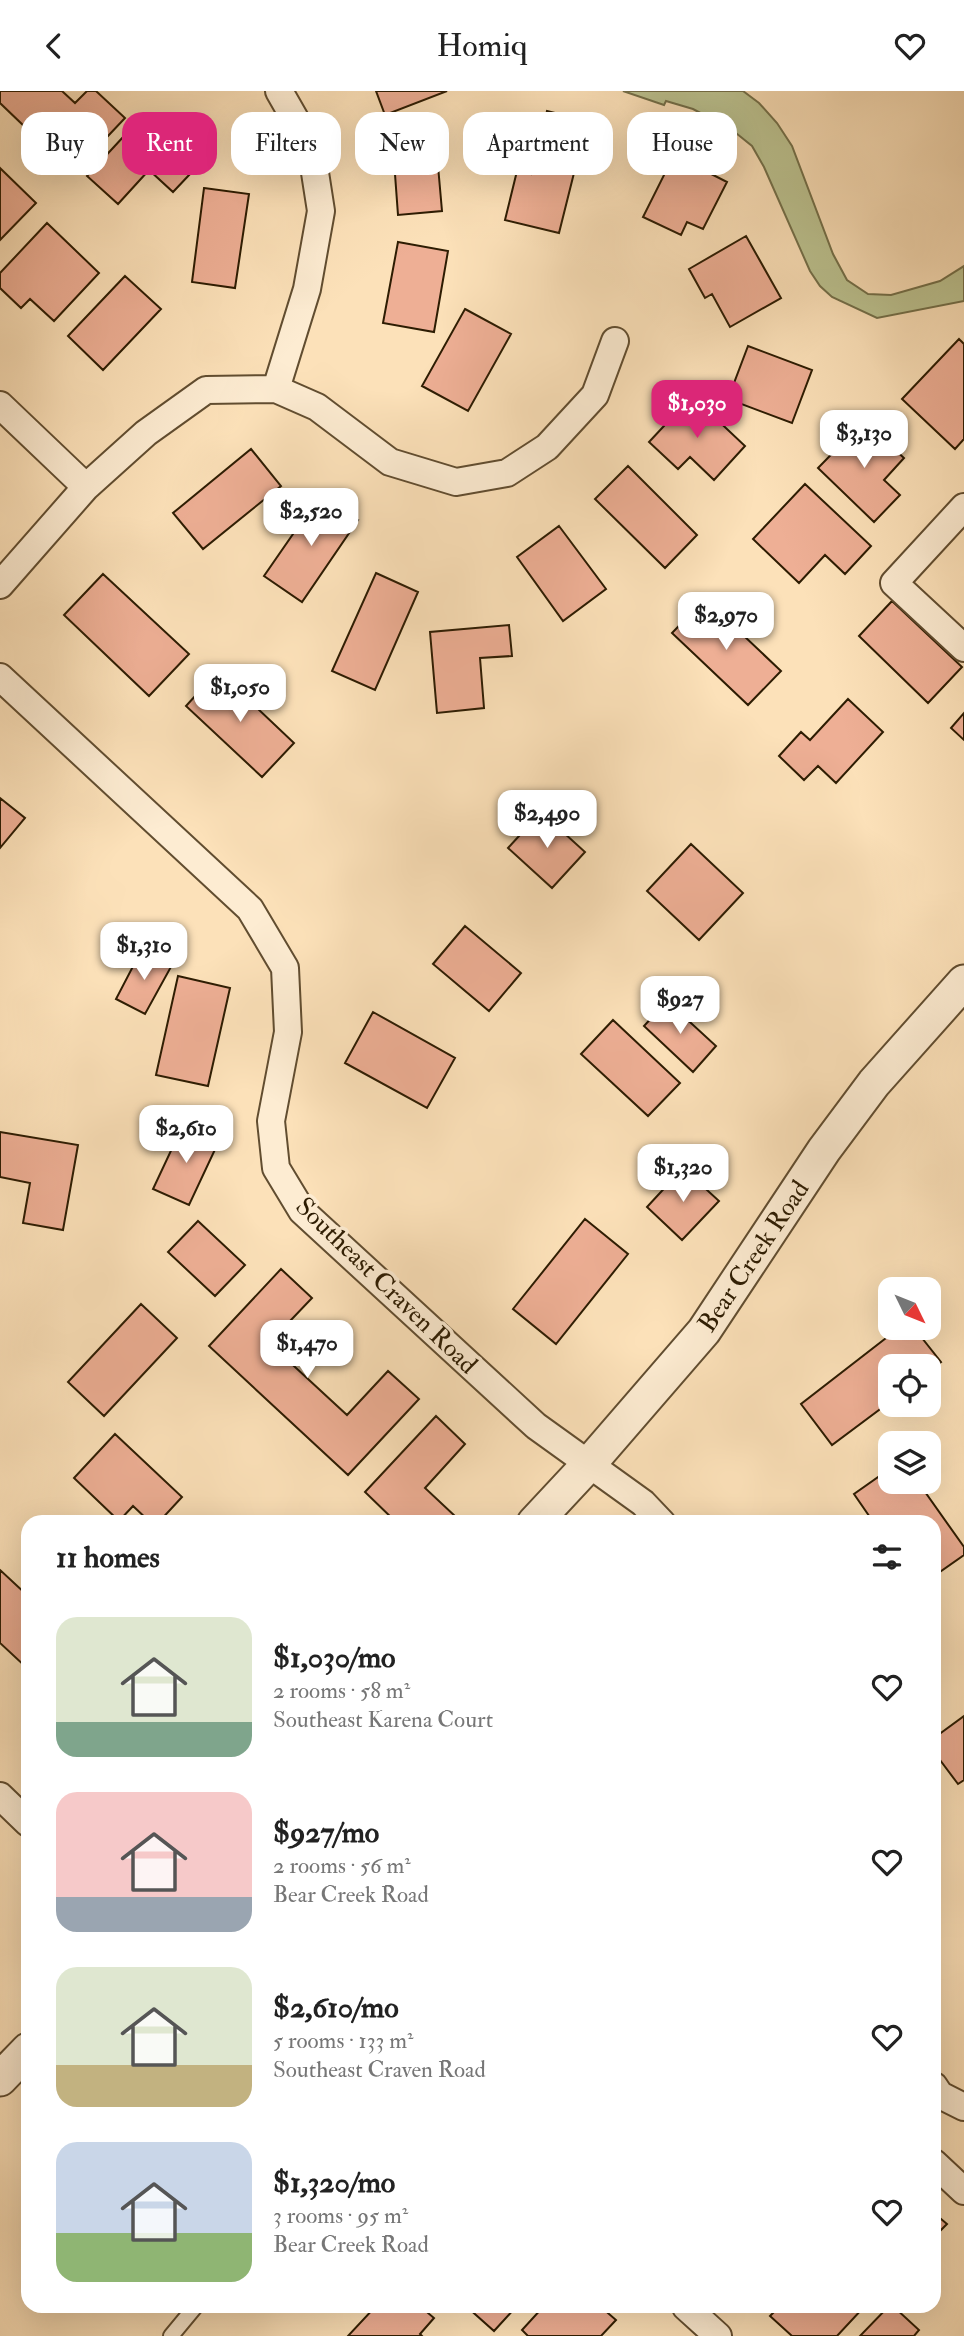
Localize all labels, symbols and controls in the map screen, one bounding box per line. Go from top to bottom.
text: Homiq [436,26,528,66]
icon: back [35,27,73,65]
icon: heart [891,27,929,65]
chip: Buy [21,112,108,175]
chip: Rent [122,112,217,175]
chip: Filters [231,112,341,175]
chip: New [355,112,449,175]
chip: Apartment [463,112,613,175]
chip: House [627,112,737,175]
pin: $1,030 [640,381,754,440]
text: $1,030 [667,388,727,417]
pin: $3,130 [807,411,921,470]
text: $3,130 [836,418,892,447]
pin: $2,520 [254,489,368,548]
text: $2,520 [279,496,343,525]
pin: $2,970 [669,593,783,652]
text: $2,970 [694,600,758,629]
pin: $1,050 [183,665,297,724]
text: $1,050 [210,672,270,701]
pin: $2,490 [490,791,604,850]
text: $2,490 [514,798,580,827]
pin: $1,310 [87,923,201,982]
text: $1,310 [116,930,172,959]
pin: $927 [639,977,721,1036]
text: $927 [657,984,703,1013]
pin: $2,610 [129,1105,243,1165]
text: $2,610 [155,1113,217,1142]
pin: $1,320 [626,1145,740,1204]
text: $1,320 [654,1152,712,1181]
street label: Bear Creek Road [691,1174,816,1339]
street label: Southeast Craven Road [289,1191,484,1381]
north arrow [878,1277,942,1341]
map controls [878,1277,941,1494]
pin: $1,470 [250,1321,364,1380]
text: $1,470 [276,1328,338,1357]
button: locate [878,1354,941,1417]
button: layers [878,1431,941,1494]
icon: filters [868,1538,906,1576]
text: 11 homes [56,1539,160,1576]
text: $1,030/mo [273,1639,396,1676]
icon: home [112,1645,196,1729]
icon: heart [868,1668,906,1706]
text: 2 rooms · 58 m² [273,1676,410,1705]
text: Southeast Karena Court [273,1705,493,1734]
text: $927/mo [273,1814,379,1851]
icon: home [112,1820,196,1904]
icon: heart [868,1843,906,1881]
text: 2 rooms · 56 m² [273,1851,411,1880]
text: Bear Creek Road [273,1880,429,1909]
text: $2,610/mo [273,1989,399,2026]
icon: home [112,1995,196,2079]
icon: heart [868,2018,906,2056]
text: 5 rooms · 133 m² [273,2026,414,2055]
text: Southeast Craven Road [273,2055,486,2084]
text: $1,320/mo [273,2164,395,2201]
icon: home [112,2170,196,2254]
icon: heart [868,2193,906,2231]
text: 3 rooms · 95 m² [273,2201,408,2230]
text: Bear Creek Road [273,2230,429,2259]

